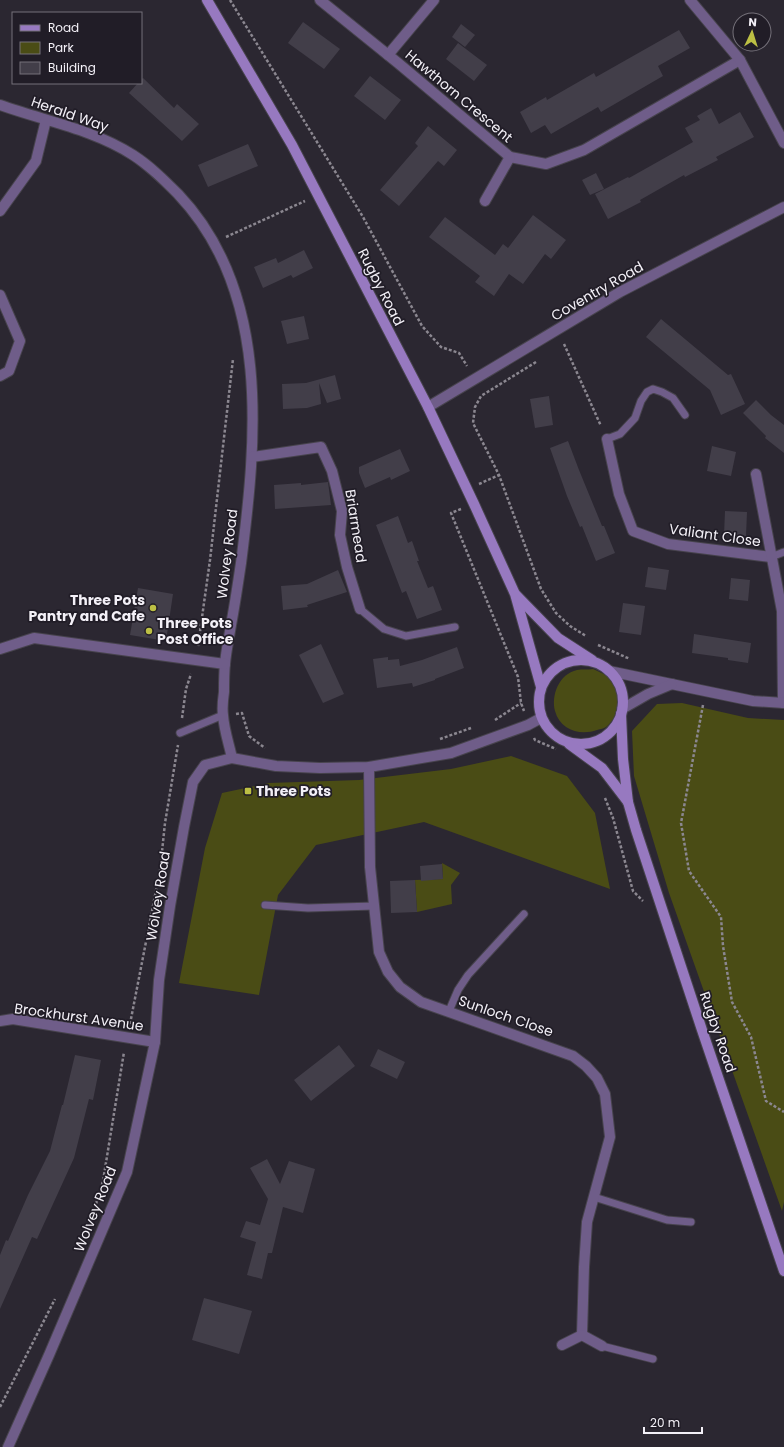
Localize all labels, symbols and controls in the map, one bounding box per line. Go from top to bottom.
legend [12,12,142,84]
north arrow [732,12,772,52]
text: N [748,14,757,30]
text: Road [48,19,79,36]
text: Park [48,39,75,56]
street label: Hawthorn Crescent [401,45,517,147]
text: Building [48,59,96,76]
street label: Herald Way [29,91,112,137]
street label: Rugby Road [353,245,409,329]
street label: Coventry Road [547,256,647,326]
street label: Briarmead [340,488,372,564]
street label: Wolvey Road [212,508,242,600]
street label: Valiant Close [668,519,762,551]
place label: Three Pots Pantry and Cafe [29,590,145,626]
marker: Three Pots Pantry and Cafe [148,603,158,613]
place label: Three Pots Post Office [157,613,234,649]
marker: Three Pots Post Office [144,626,154,636]
place label: Three Pots [256,781,331,801]
marker: Three Pots [243,786,253,796]
street label: Wolvey Road [141,850,175,942]
street label: Rugby Road [695,989,741,1075]
street label: Sunloch Close [456,990,556,1042]
street label: Brockhurst Avenue [13,998,145,1036]
street label: Wolvey Road [69,1163,121,1255]
scale bar [644,1409,702,1435]
text: 20 m [650,1414,680,1431]

